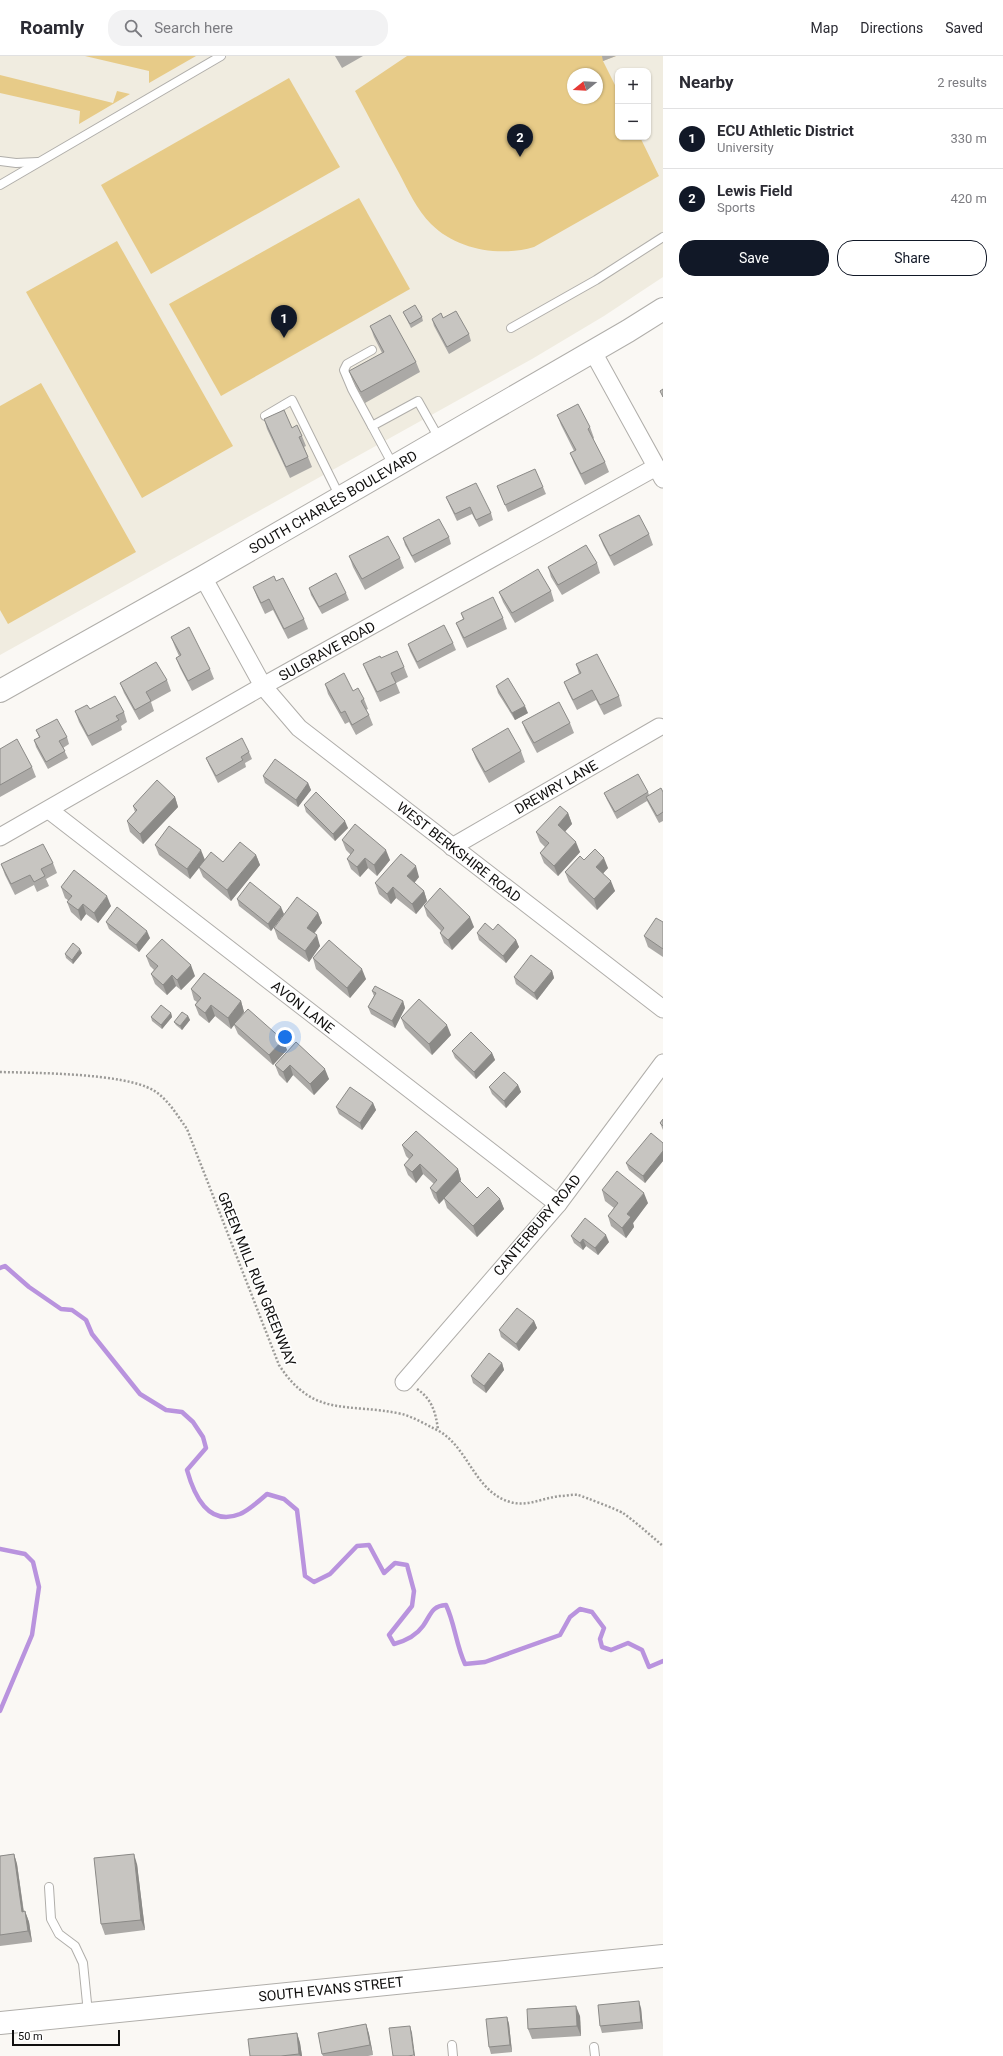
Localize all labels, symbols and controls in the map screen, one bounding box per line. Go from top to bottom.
search box [108,10,388,46]
text: Roamly [20,16,84,39]
icon: search [122,17,144,39]
text: Search here [154,19,233,37]
text: Map [811,20,838,36]
text: Directions [860,20,923,36]
text: Saved [945,20,983,36]
north arrow [567,68,603,104]
map controls [615,68,651,140]
button: + [615,68,651,104]
text: Nearby [679,72,734,92]
text: 2 results [937,75,987,90]
button: − [615,104,651,140]
text: ECU Athletic District [717,122,854,140]
pin: 2 [507,124,533,157]
text: 1 [688,131,696,146]
text: 330 m [950,131,987,146]
text: University [717,140,774,155]
text: Lewis Field [717,182,792,200]
text: 2 [688,191,696,206]
text: 420 m [950,191,987,206]
text: Sports [717,200,755,215]
button: Save [679,240,829,276]
button: Share [837,240,987,276]
pin: 1 [271,305,297,338]
street label: SOUTH CHARLES BOULEVARD [246,447,420,557]
street label: SULGRAVE ROAD [276,618,378,684]
street label: DREWRY LANE [512,757,600,817]
street label: WEST BERKSHIRE ROAD [394,799,524,905]
street label: AVON LANE [268,978,338,1036]
your location [275,1027,295,1047]
street label: CANTERBURY ROAD [490,1171,584,1279]
street label: GREEN MILL RUN GREENWAY [215,1190,300,1369]
street label: SOUTH EVANS STREET [258,1973,405,2005]
scale bar [12,2028,120,2047]
text: 50 m [18,2030,43,2043]

